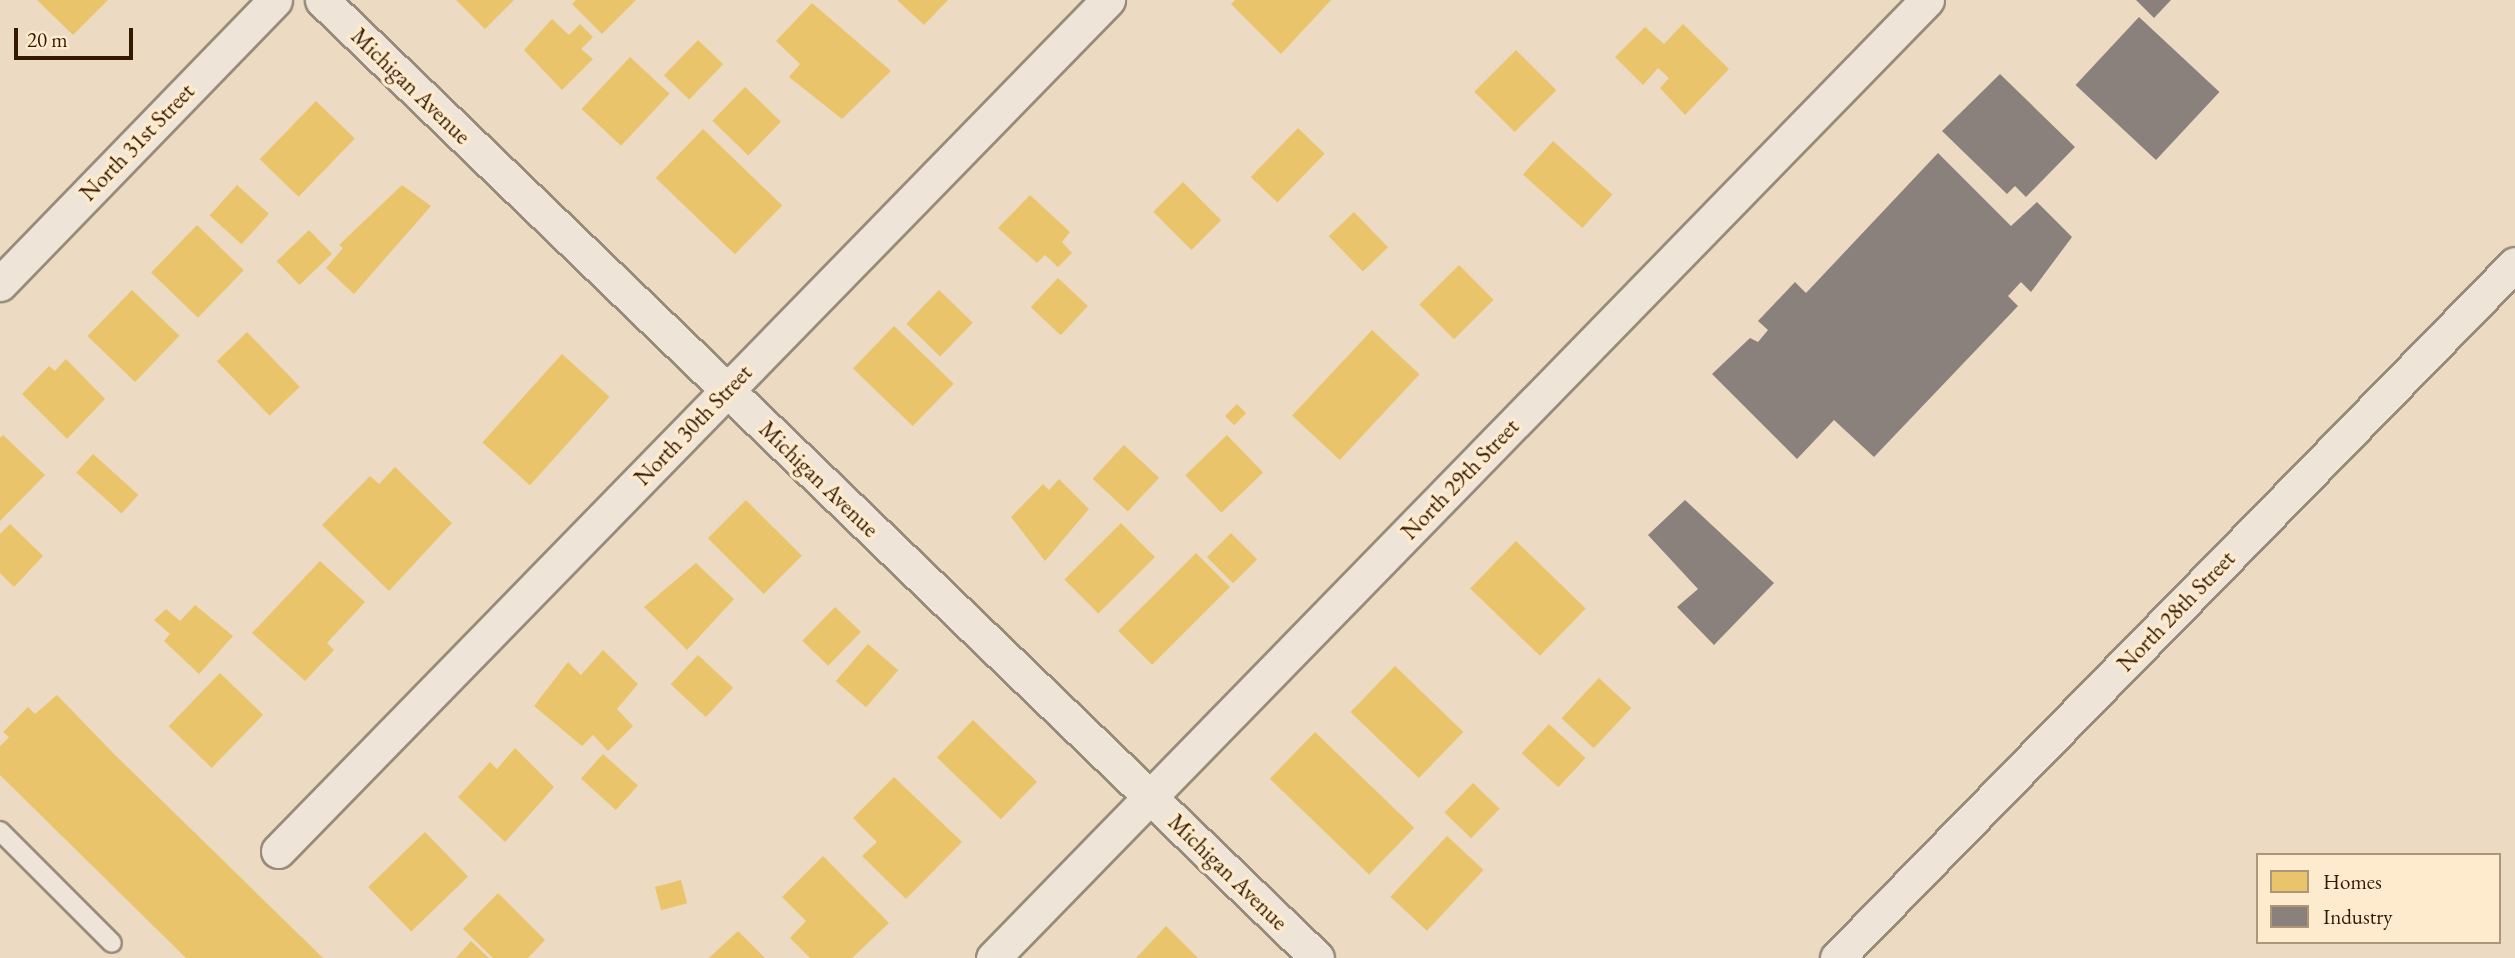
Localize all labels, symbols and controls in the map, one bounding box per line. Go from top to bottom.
scale bar [18,14,136,58]
street label: Michigan Avenue [346,22,476,150]
text: 20 m [27,26,68,53]
street label: North 31st Street [74,77,200,207]
street label: North 30th Street [628,359,758,491]
street label: North 29th Street [1395,413,1525,545]
street label: Michigan Avenue [754,415,884,543]
street label: North 28th Street [2111,545,2241,677]
street label: Michigan Avenue [1163,808,1293,936]
legend [2256,853,2501,944]
text: Homes [2323,868,2382,895]
text: Industry [2323,903,2393,930]

